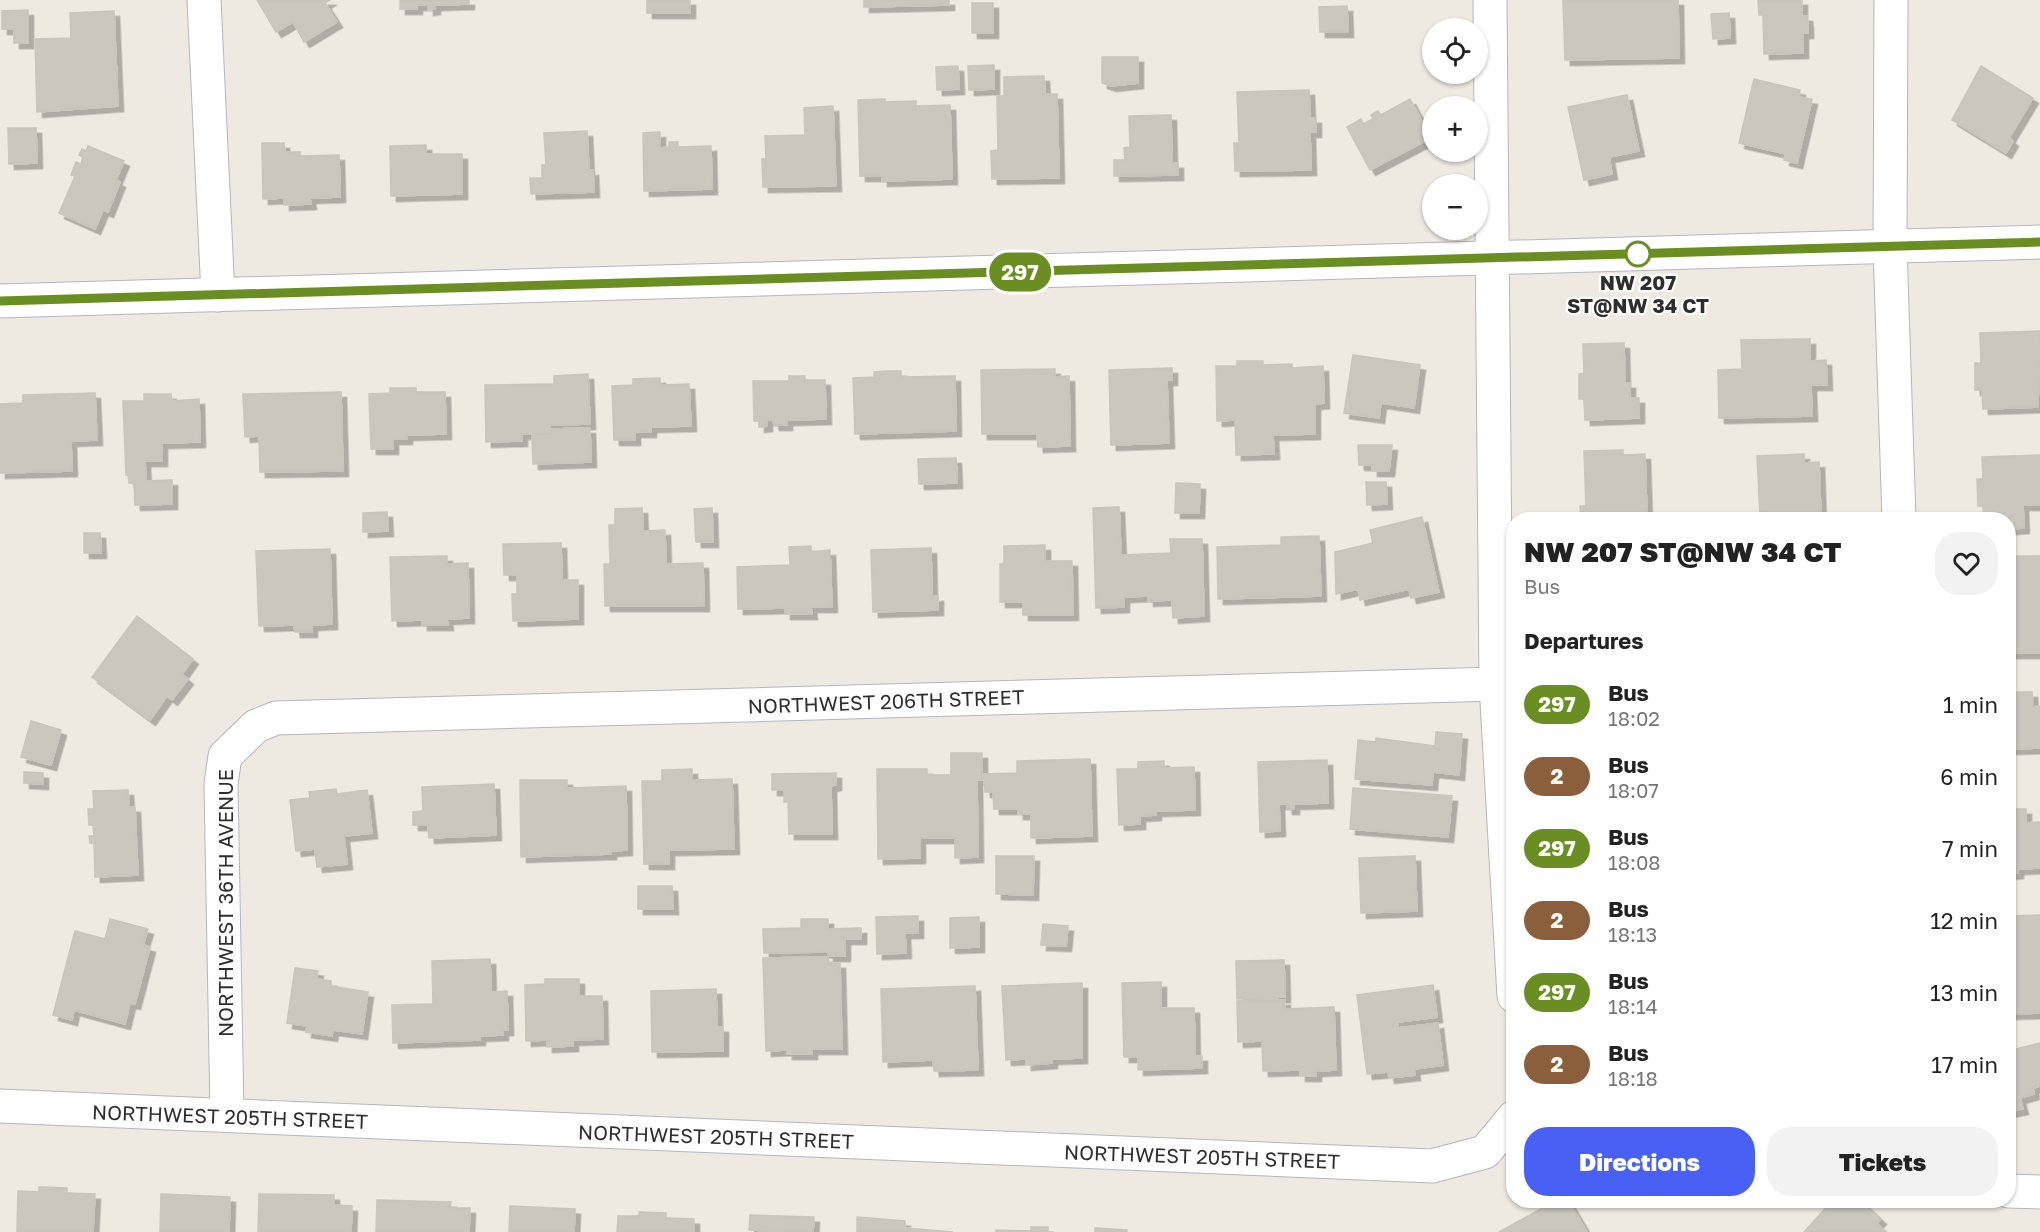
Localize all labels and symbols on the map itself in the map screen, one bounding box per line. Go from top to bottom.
marker: NW 207 ST@NW 34 CT [1625,241,1651,267]
line badge: 297 [986,252,1054,292]
place label: NW 207 ST@NW 34 CT [1567,270,1709,317]
street label: NORTHWEST 206TH STREET [747,684,1025,718]
street label: NORTHWEST 36TH AVENUE [213,769,237,1037]
street label: NORTHWEST 205TH STREET [92,1099,368,1133]
street label: NORTHWEST 205TH STREET [578,1119,854,1153]
street label: NORTHWEST 205TH STREET [1064,1139,1340,1173]

